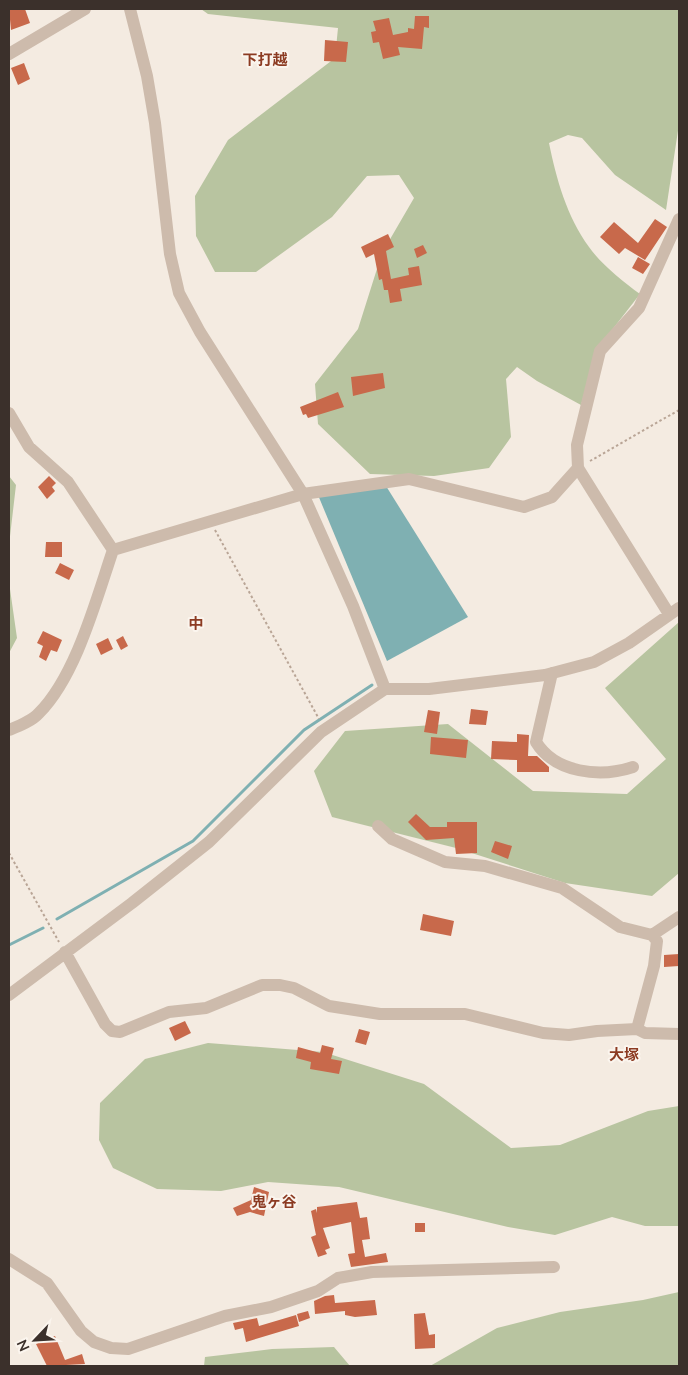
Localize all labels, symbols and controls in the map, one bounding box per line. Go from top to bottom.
district label: 下打越 [242,50,288,68]
district label: 中 [188,614,204,632]
district label: 大塚 [609,1045,639,1063]
district label: 鬼ヶ谷 [251,1192,297,1210]
north arrow [10,1315,60,1365]
text: N [13,1337,33,1354]

